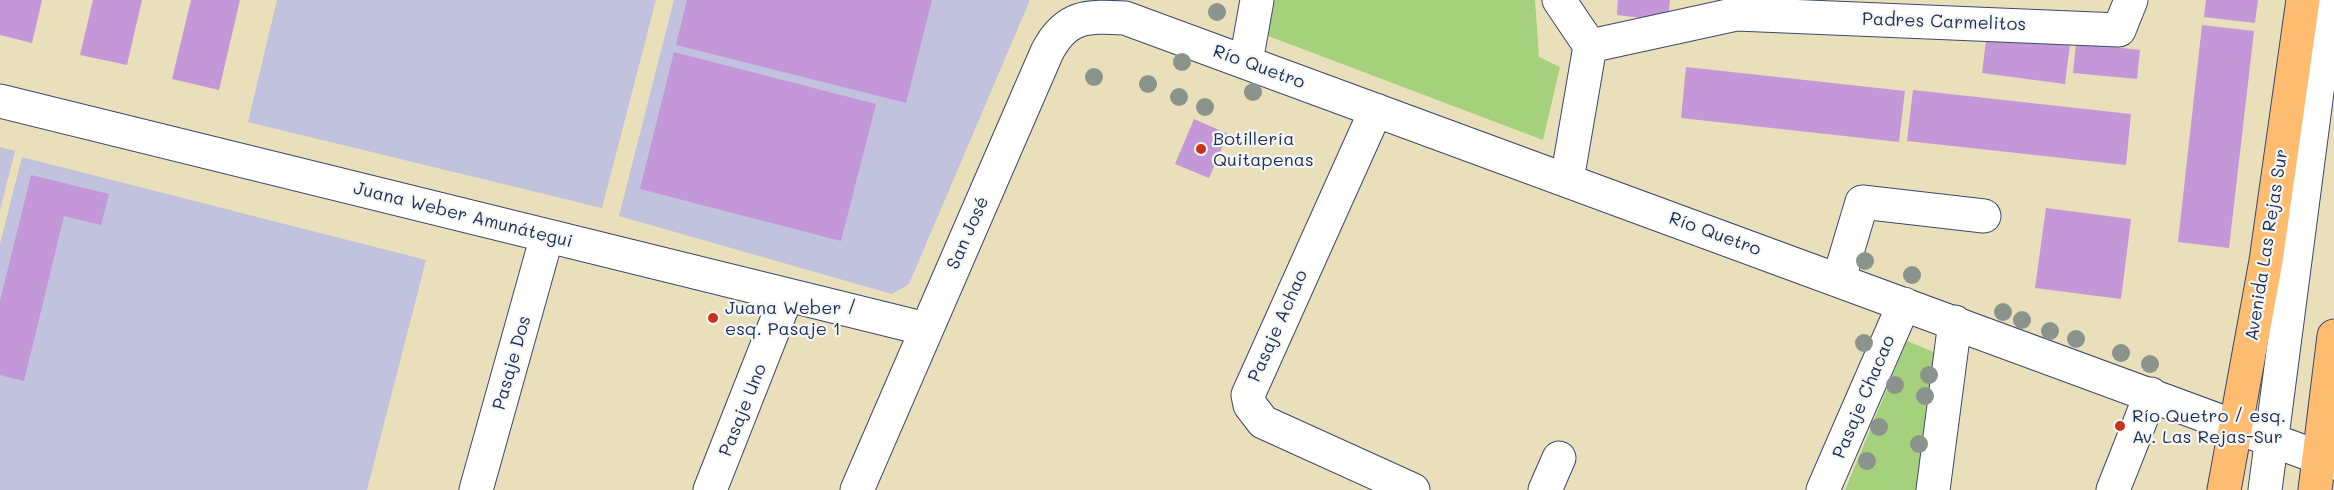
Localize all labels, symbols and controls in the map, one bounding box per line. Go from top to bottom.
street label: Padres Carmelitos [1862,8,2026,36]
street label: Río Quetro [1210,40,1308,94]
place label: Botillería Quitapenas [1213,128,1314,170]
marker: Botillería Quitapenas [1194,142,1208,156]
street label: Avenida Las Rejas Sur [2241,148,2293,342]
street label: Juana Weber Amunátegui [351,177,575,253]
street label: San José [942,193,994,273]
street label: Río Quetro [1666,207,1764,261]
street label: Pasaje Achao [1244,267,1312,385]
place label: Juana Weber / esq. Pasaje 1 [725,297,857,340]
marker: Juana Weber / esq. Pasaje 1 [706,311,720,325]
street label: Pasaje Dos [488,313,536,413]
street label: Pasaje Chacao [1828,332,1900,462]
street label: Pasaje Uno [715,361,771,459]
place label: Río Quetro / esq. Av. Las Rejas-Sur [2132,405,2286,448]
marker: Río Quetro / esq. Av. Las Rejas-Sur [2113,419,2127,433]

